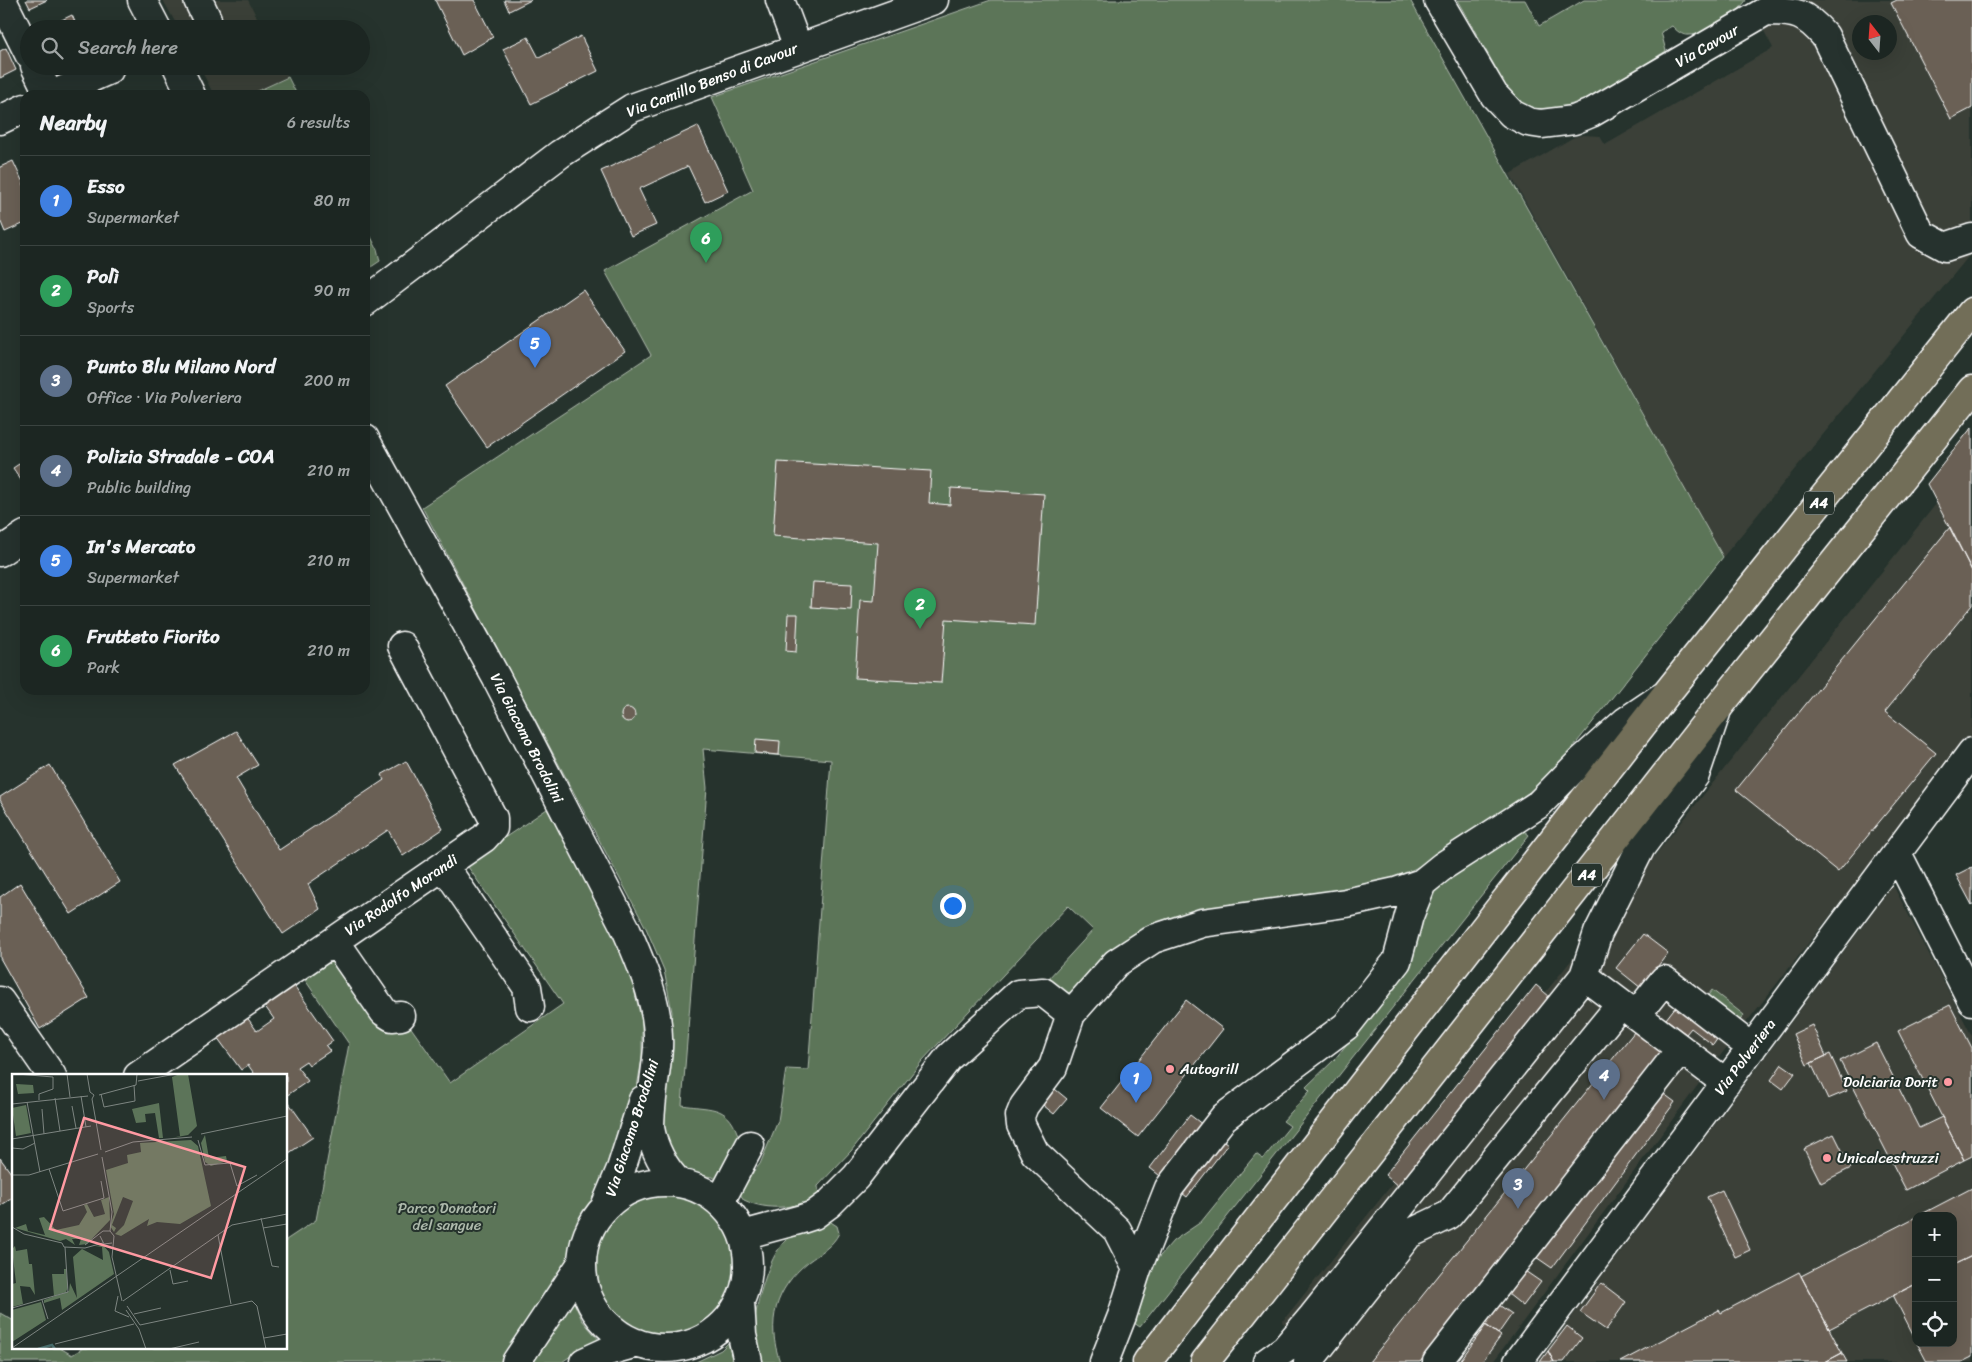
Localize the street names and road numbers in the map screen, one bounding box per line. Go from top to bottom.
street label: Via Cavour [1670,17,1745,75]
street label: Via Camillo Benso di Cavour [622,35,802,125]
road number: A4 [1804,492,1834,514]
street label: Via Giacomo Brodolini [483,668,571,808]
street label: Via Rodolfo Morandi [339,847,464,943]
road number: A4 [1572,864,1602,886]
street label: Via Polveriera [1707,1013,1783,1101]
street label: Via Giacomo Brodolini [598,1055,667,1200]

